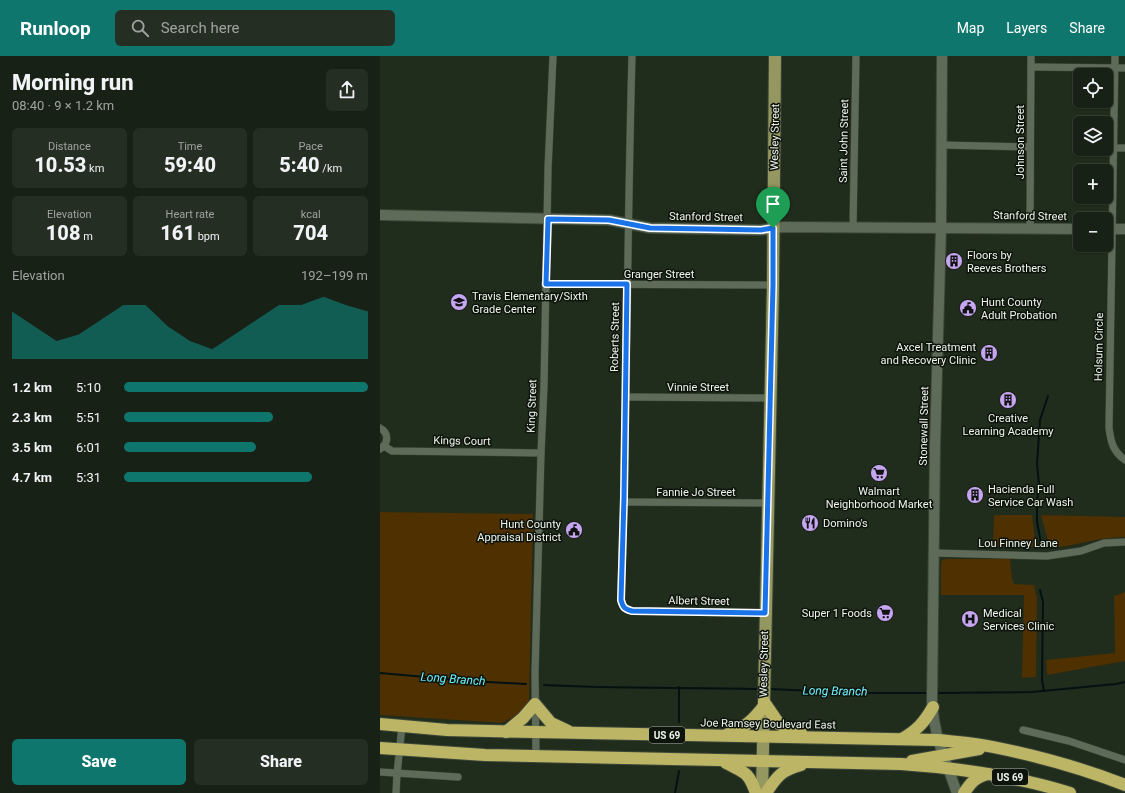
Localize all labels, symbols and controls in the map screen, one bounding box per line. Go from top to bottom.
search box [115,10,395,46]
text: Runloop [20,17,91,40]
icon: search [129,17,151,39]
text: Search here [161,19,240,37]
text: Map [957,20,984,36]
text: Layers [1006,20,1047,36]
text: Share [1069,20,1105,36]
map controls [1073,68,1113,252]
button: locate [1073,68,1113,108]
button: share [326,69,368,111]
text: Morning run [12,70,134,95]
text: 08:40 · 9 × 1.2 km [12,98,114,113]
street label: Saint John Street [837,99,851,183]
street label: Wesley Street [768,103,782,170]
street label: Johnson Street [1014,104,1027,179]
button: layers [1073,116,1113,156]
text: Distance [48,140,91,153]
text: Time [178,140,202,153]
text: Pace [298,140,323,153]
text: 10.53 [34,153,86,177]
text: 59:40 [164,153,216,177]
text: 5:40 [279,153,320,177]
text: km [86,162,104,175]
text: /km [320,162,342,175]
button: + [1073,164,1113,204]
pin [756,187,790,228]
icon: arrive [762,193,784,215]
text: Elevation [47,208,92,221]
text: Heart rate [166,208,214,221]
text: kcal [301,208,321,221]
street label: Stanford Street [993,209,1067,223]
street label: Stanford Street [669,210,743,224]
button: − [1073,212,1113,252]
text: 108 [46,221,80,245]
text: 161 [160,221,195,245]
text: 704 [293,221,328,245]
text: m [80,230,93,243]
text: bpm [195,230,220,243]
place label: Floors by Reeves Brothers [967,249,1047,275]
building icon: Floors by Reeves Brothers [944,251,964,271]
text: Elevation [12,268,65,283]
text: 192–199 m [301,268,368,283]
street label: Granger Street [624,268,695,281]
place label: Travis Elementary/Sixth Grade Center [472,290,588,316]
school or university icon: Travis Elementary/Sixth Grade Center [449,292,469,312]
place label: Hunt County Adult Probation [981,296,1057,322]
public building icon: Hunt County Adult Probation [958,298,978,318]
street label: Roberts Street [608,301,622,372]
street label: Holsum Circle [1092,312,1106,381]
place label: Axcel Treatment and Recovery Clinic [881,341,976,367]
building icon: Axcel Treatment and Recovery Clinic [979,343,999,363]
street label: King Street [525,379,539,433]
text: 1.2 km [12,380,52,395]
text: 5:10 [76,380,101,395]
street label: Vinnie Street [667,381,729,394]
street label: Stonewall Street [917,386,931,466]
building icon: Creative Learning Academy [998,390,1018,410]
text: 2.3 km [12,410,52,425]
text: 5:51 [76,410,101,425]
place label: Creative Learning Academy [962,412,1054,438]
street label: Kings Court [433,434,491,448]
text: 3.5 km [12,440,52,455]
text: 6:01 [76,440,101,455]
supermarket icon: Walmart Neighborhood Market [869,463,889,483]
text: 4.7 km [12,470,52,485]
text: 5:31 [76,470,101,485]
place label: Hacienda Full Service Car Wash [988,483,1073,509]
place label: Walmart Neighborhood Market [826,485,933,511]
building icon: Hacienda Full Service Car Wash [965,485,985,505]
street label: Fannie Jo Street [656,486,736,499]
restaurant icon: Domino's [800,513,820,533]
place label: Domino's [823,517,868,530]
place label: Hunt County Appraisal District [477,518,562,544]
public building icon: Hunt County Appraisal District [564,520,584,540]
street label: Lou Finney Lane [978,537,1058,550]
street label: Albert Street [668,594,730,608]
supermarket icon: Super 1 Foods [875,603,895,623]
place label: Super 1 Foods [802,607,872,620]
place label: Medical Services Clinic [983,607,1054,633]
hospital icon: Medical Services Clinic [960,609,980,629]
street label: Wesley Street [757,630,771,697]
water label: Long Branch [420,670,486,688]
water label: Long Branch [802,683,868,699]
street label: Joe Ramsey Boulevard East [700,716,836,732]
road number: US 69 [649,727,685,743]
button: Save [12,739,186,785]
button: Share [194,739,368,785]
road number: US 69 [992,769,1028,785]

